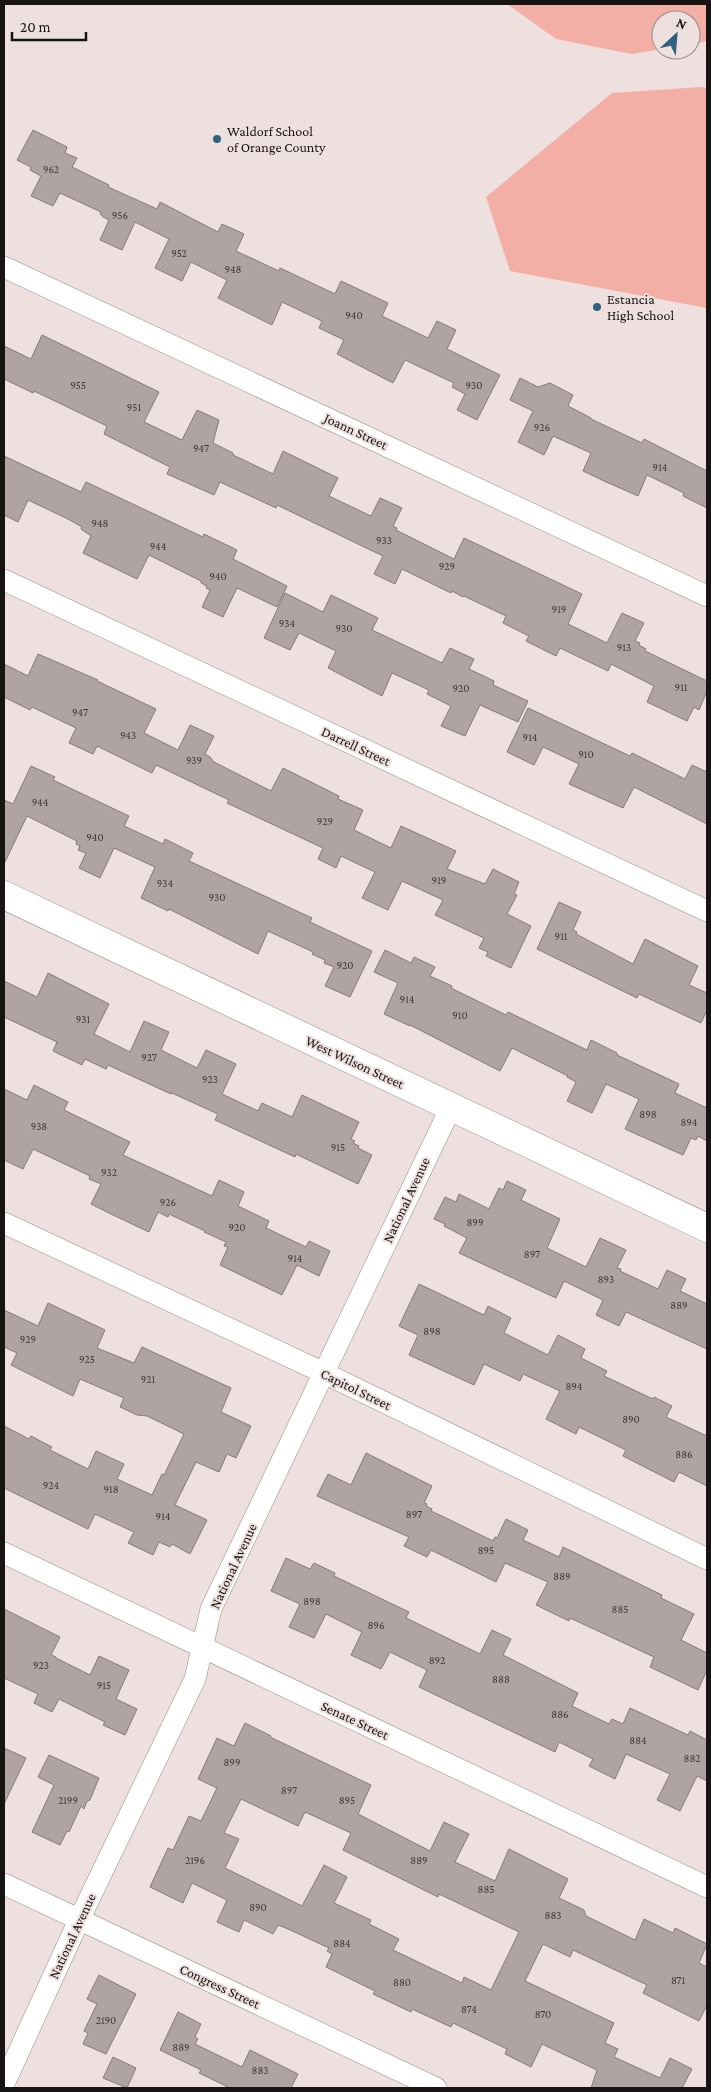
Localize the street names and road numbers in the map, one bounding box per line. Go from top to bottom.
street label: Joann Street [320,409,391,453]
street label: Darrell Street [319,723,393,769]
street label: West Wilson Street [303,1032,407,1092]
street label: National Avenue [379,1155,433,1245]
street label: Capitol Street [318,1365,394,1413]
street label: National Avenue [206,1521,260,1611]
street label: Senate Street [319,1697,392,1743]
street label: National Avenue [45,1891,99,1981]
street label: Congress Street [177,1960,263,2012]

